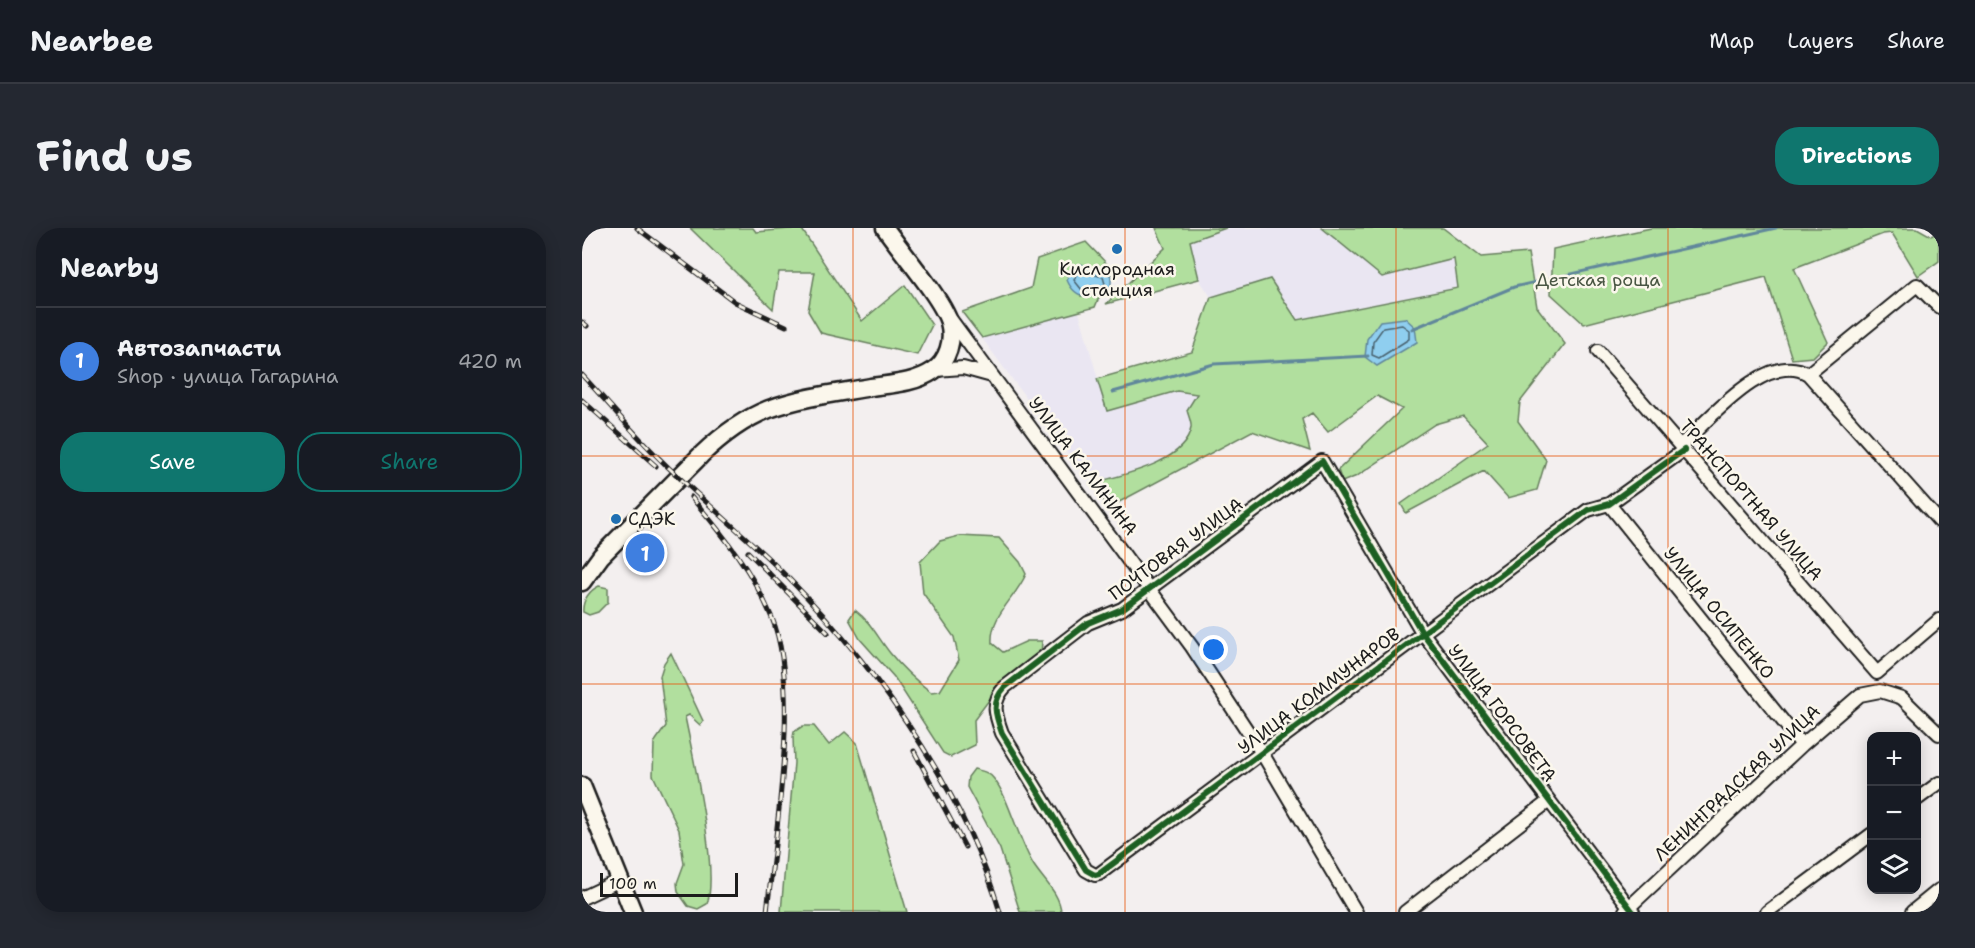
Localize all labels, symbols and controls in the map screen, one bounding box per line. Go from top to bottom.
text: Nearbee [30,22,153,60]
text: Map [1709,27,1754,55]
text: Layers [1787,27,1854,55]
text: Share [1887,27,1945,55]
button: Directions [1775,127,1939,185]
text: Find us [36,128,193,184]
marker: Кислородная станция [1110,242,1124,256]
text: Nearby [60,250,159,285]
place label: Кислородная станция [1059,257,1175,302]
park label: Детская роща [1535,268,1661,292]
text: Автозапчасти [117,334,281,363]
text: 1 [75,348,84,374]
text: 420 m [458,348,522,374]
text: Shop · улица Гагарина [117,363,339,389]
street label: УЛИЦА КАЛИНИНА [1023,392,1143,540]
street label: ТРАНСПОРТНАЯ УЛИЦА [1674,414,1828,586]
button: Save [60,432,285,492]
button: Share [297,432,522,492]
street label: ПОЧТОВАЯ УЛИЦА [1104,492,1248,606]
place label: СДЭК [628,507,676,531]
marker: СДЭК [609,512,623,526]
pin: 1 [626,530,664,576]
street label: УЛИЦА ОСИПЕНКО [1658,542,1780,684]
street label: УЛИЦА КОММУНАРОВ [1233,622,1405,760]
your location [1199,635,1228,664]
street label: УЛИЦА ГОРСОВЕТА [1442,639,1562,787]
street label: ЛЕНИНГРАДСКАЯ УЛИЦА [1649,699,1825,867]
map controls [1867,732,1921,894]
button: + [1867,732,1921,786]
button: − [1867,786,1921,840]
button: layers [1867,840,1921,894]
scale bar [600,870,738,898]
text: 100 m [609,873,657,894]

